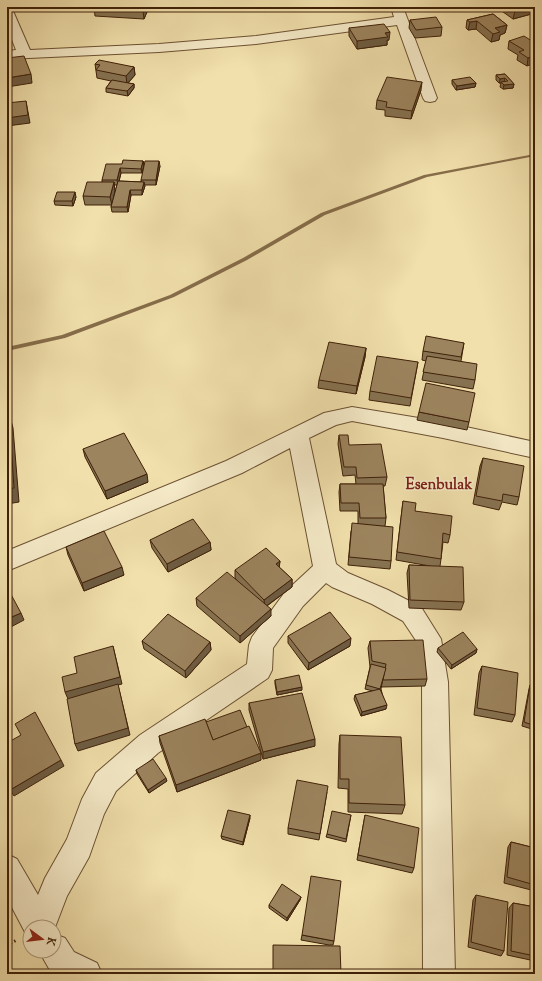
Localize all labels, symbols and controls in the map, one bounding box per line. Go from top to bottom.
district label: Esenbulak [406,475,473,496]
north arrow [22,919,62,959]
text: K [42,934,60,947]

